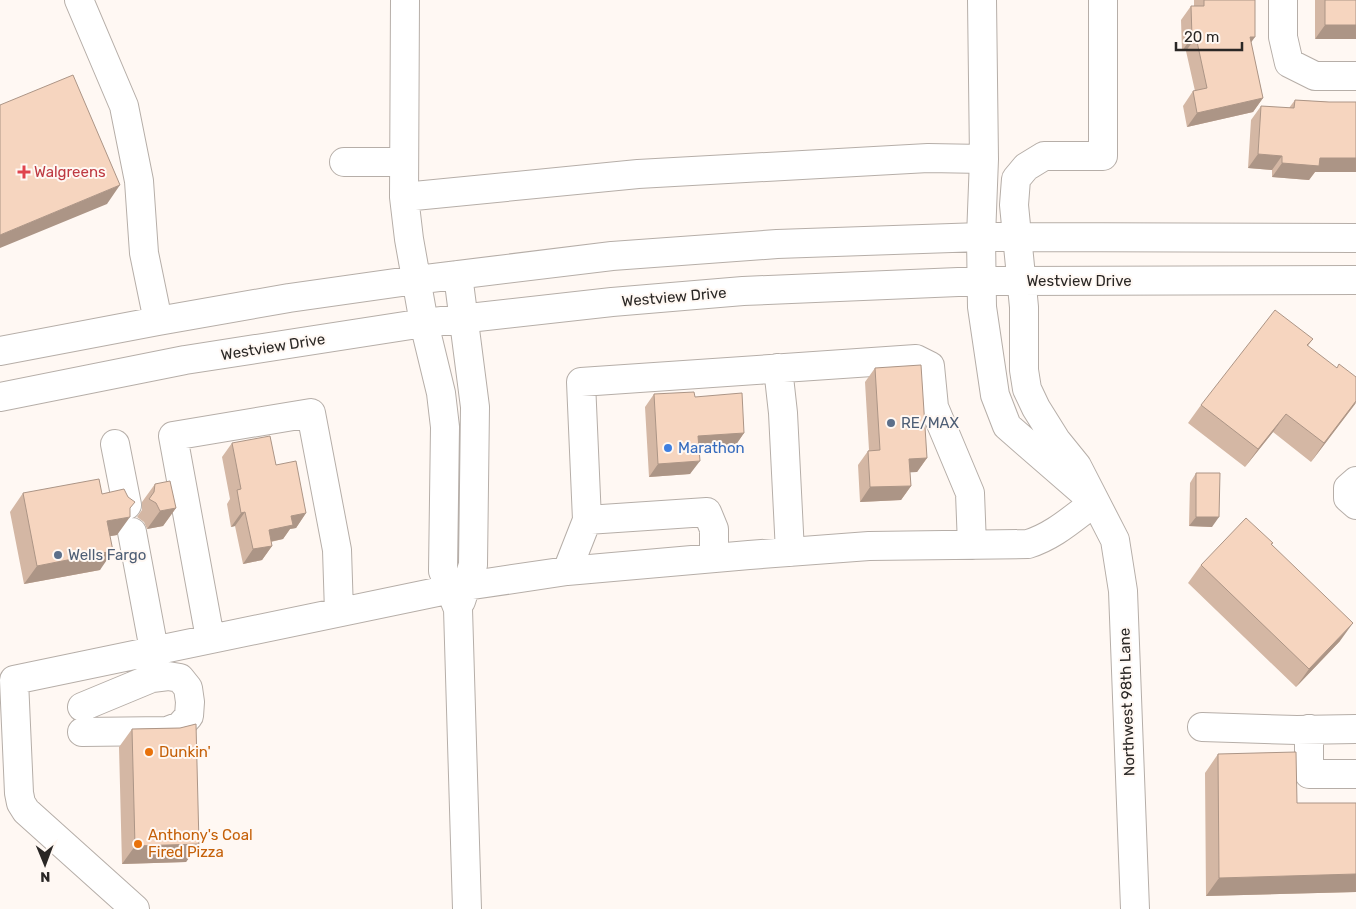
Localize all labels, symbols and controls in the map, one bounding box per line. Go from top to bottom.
scale bar [1176,20,1242,52]
text: 20 m [1184,28,1219,46]
place label: Walgreens [34,163,106,181]
marker: Walgreens [18,166,30,178]
street label: Westview Drive [1026,272,1132,290]
street label: Westview Drive [621,283,727,311]
street label: Westview Drive [220,330,326,364]
place label: RE/MAX [901,414,960,432]
marker: RE/MAX [885,417,897,429]
place label: Marathon [678,439,745,457]
marker: Marathon [662,442,674,454]
place label: Wells Fargo [68,546,146,564]
marker: Wells Fargo [52,549,64,561]
street label: Northwest 98th Lane [1115,628,1139,776]
place label: Dunkin' [159,743,211,761]
marker: Dunkin' [143,746,155,758]
place label: Anthony's Coal Fired Pizza [148,826,253,861]
marker: Anthony's Coal Fired Pizza [132,838,144,850]
north arrow [20,839,70,889]
text: N [40,868,50,885]

